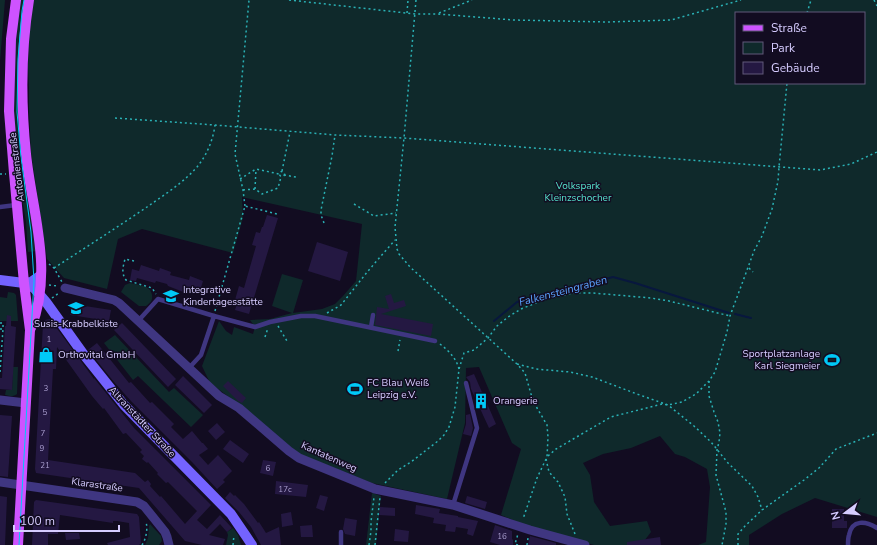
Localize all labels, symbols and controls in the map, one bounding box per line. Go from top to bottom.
legend [735,12,865,84]
text: Straße [771,20,807,36]
text: Park [771,40,796,56]
text: Gebäude [771,60,820,76]
street label: Antonienstraße [6,132,28,202]
park label: Volkspark Kleinzschocher [545,179,612,205]
water label: Falkensteingraben [517,272,609,310]
place label: Integrative Kindertagesstätte [183,283,263,309]
school or university icon: Integrative Kindertagesstätte [162,287,180,305]
school or university icon: Susis-Krabbelkiste [67,299,85,317]
place label: Susis-Krabbelkiste [34,317,118,331]
house number: 1 [47,334,52,345]
shop icon: Orthovital GmbH [37,346,55,364]
place label: Sportplatzanlage Karl Siegmeier [743,347,820,373]
place label: Orthovital GmbH [58,348,135,362]
sports icon: Sportplatzanlage Karl Siegmeier [823,351,841,369]
place label: FC Blau Weiß Leipzig e.V. [367,376,429,402]
sports icon: FC Blau Weiß Leipzig e.V. [346,380,364,398]
house number: 3 [44,383,49,394]
street label: Altranstädter Straße [105,383,179,461]
building icon: Orangerie [472,392,490,410]
place label: Orangerie [493,394,538,408]
house number: 5 [43,407,48,418]
house number: 7 [41,428,46,439]
street label: Kantatenweg [299,438,359,476]
house number: 9 [40,443,45,454]
house number: 21 [40,460,50,471]
house number: 6 [266,463,271,474]
street label: Klarastraße [70,474,124,496]
house number: 17c [278,484,292,495]
north arrow [825,493,865,533]
scale bar [14,507,119,533]
text: N [828,510,844,522]
text: 100 m [20,513,55,529]
house number: 16 [497,531,507,542]

